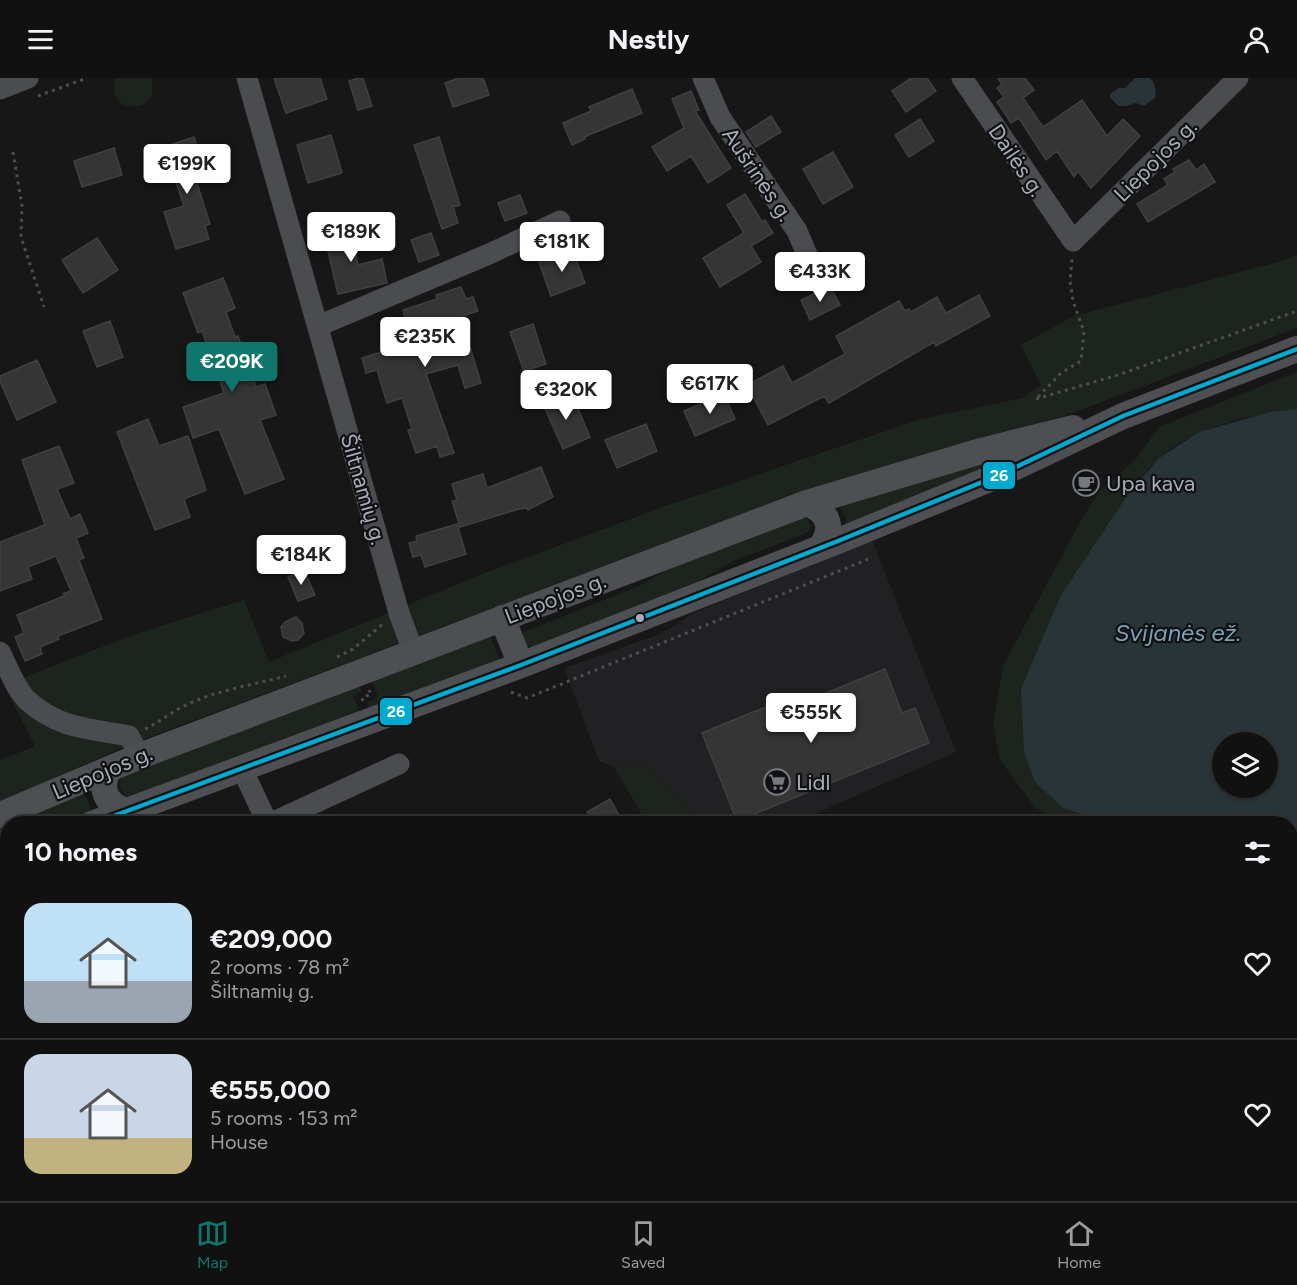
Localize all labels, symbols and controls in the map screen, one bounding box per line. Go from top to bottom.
icon: menu [24,23,57,56]
text: Nestly [608,23,689,56]
icon: person [1240,23,1273,56]
street label: Liepojos g. [1108,113,1202,207]
street label: Dailės g. [983,119,1051,202]
street label: Aušrinės g. [716,122,799,226]
pin: €199K [145,144,229,195]
text: €199K [158,151,216,175]
pin: €189K [309,212,393,263]
text: €189K [321,219,381,243]
pin: €181K [520,222,604,273]
text: €181K [534,229,590,253]
pin: €433K [778,252,862,303]
text: €433K [789,259,851,283]
pin: €235K [383,317,467,368]
text: €235K [394,324,456,348]
pin: €209K [190,342,274,393]
text: €209K [200,349,264,373]
pin: €617K [668,364,752,415]
pin: €320K [524,370,608,421]
text: €617K [681,371,739,395]
text: €320K [535,377,597,401]
street label: Šiltnamių g. [335,430,392,548]
line badge: 26 [982,461,1016,490]
text: 26 [990,466,1008,485]
cafe icon: Upa kava [1071,468,1101,498]
place label: Upa kava [1106,470,1195,497]
pin: €184K [259,535,343,586]
text: €184K [271,542,331,566]
street label: Liepojos g. [501,567,610,630]
unlabelled marker [634,612,646,624]
water label: Svijanės ež. [1115,618,1241,647]
pin: €555K [769,693,853,744]
line badge: 26 [379,697,413,726]
text: €555K [780,700,842,724]
text: 26 [387,702,405,721]
map controls [1212,732,1278,798]
button: layers [1212,732,1278,798]
street label: Liepojos g. [48,739,156,806]
supermarket icon: Lidl [762,767,792,797]
place label: Lidl [796,769,830,796]
text: 10 homes [24,836,137,868]
icon: filters [1241,836,1274,869]
text: €209,000 [210,923,332,955]
icon: home [72,927,144,999]
icon: heart [1241,947,1274,980]
text: 2 rooms · 78 m² [210,955,350,979]
text: Šiltnamių g. [210,979,314,1003]
text: €555,000 [210,1074,331,1106]
icon: home [72,1078,144,1150]
icon: heart [1241,1098,1274,1131]
text: 5 rooms · 153 m² [210,1106,358,1130]
text: House [210,1130,268,1154]
tab: Map [196,1217,229,1272]
tab: Saved [621,1217,665,1272]
tab: Home [1057,1217,1101,1272]

